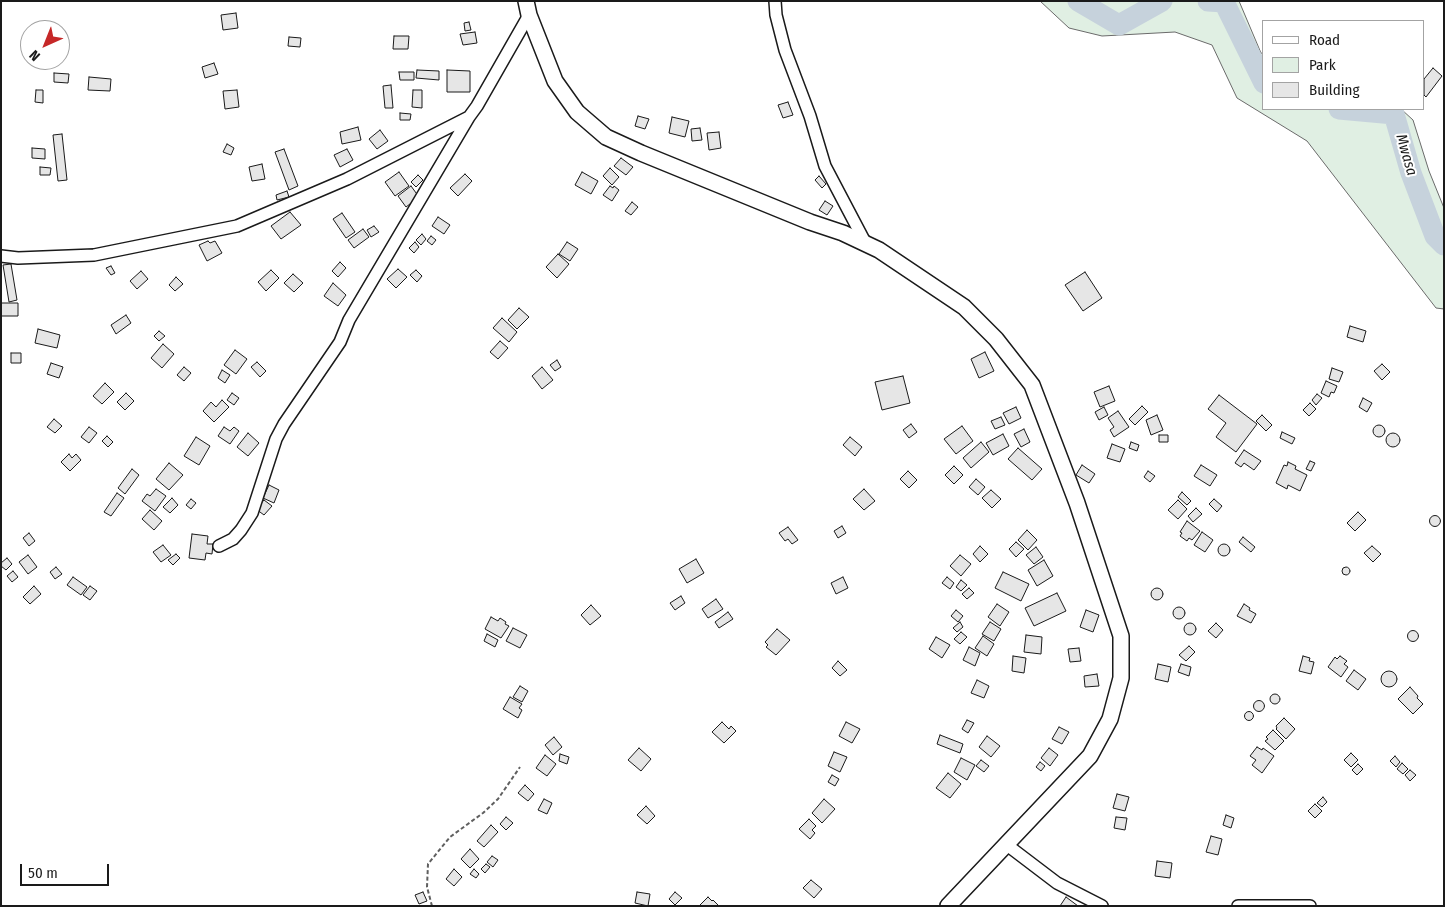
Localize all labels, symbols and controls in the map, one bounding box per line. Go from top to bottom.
north arrow [20,20,70,70]
legend [1262,20,1425,110]
text: Road [1309,31,1340,49]
text: N [26,46,44,64]
text: Park [1309,56,1336,74]
text: Building [1309,81,1360,99]
water label: Mwasa [1392,132,1420,178]
scale bar [22,854,111,886]
text: 50 m [28,864,58,882]

